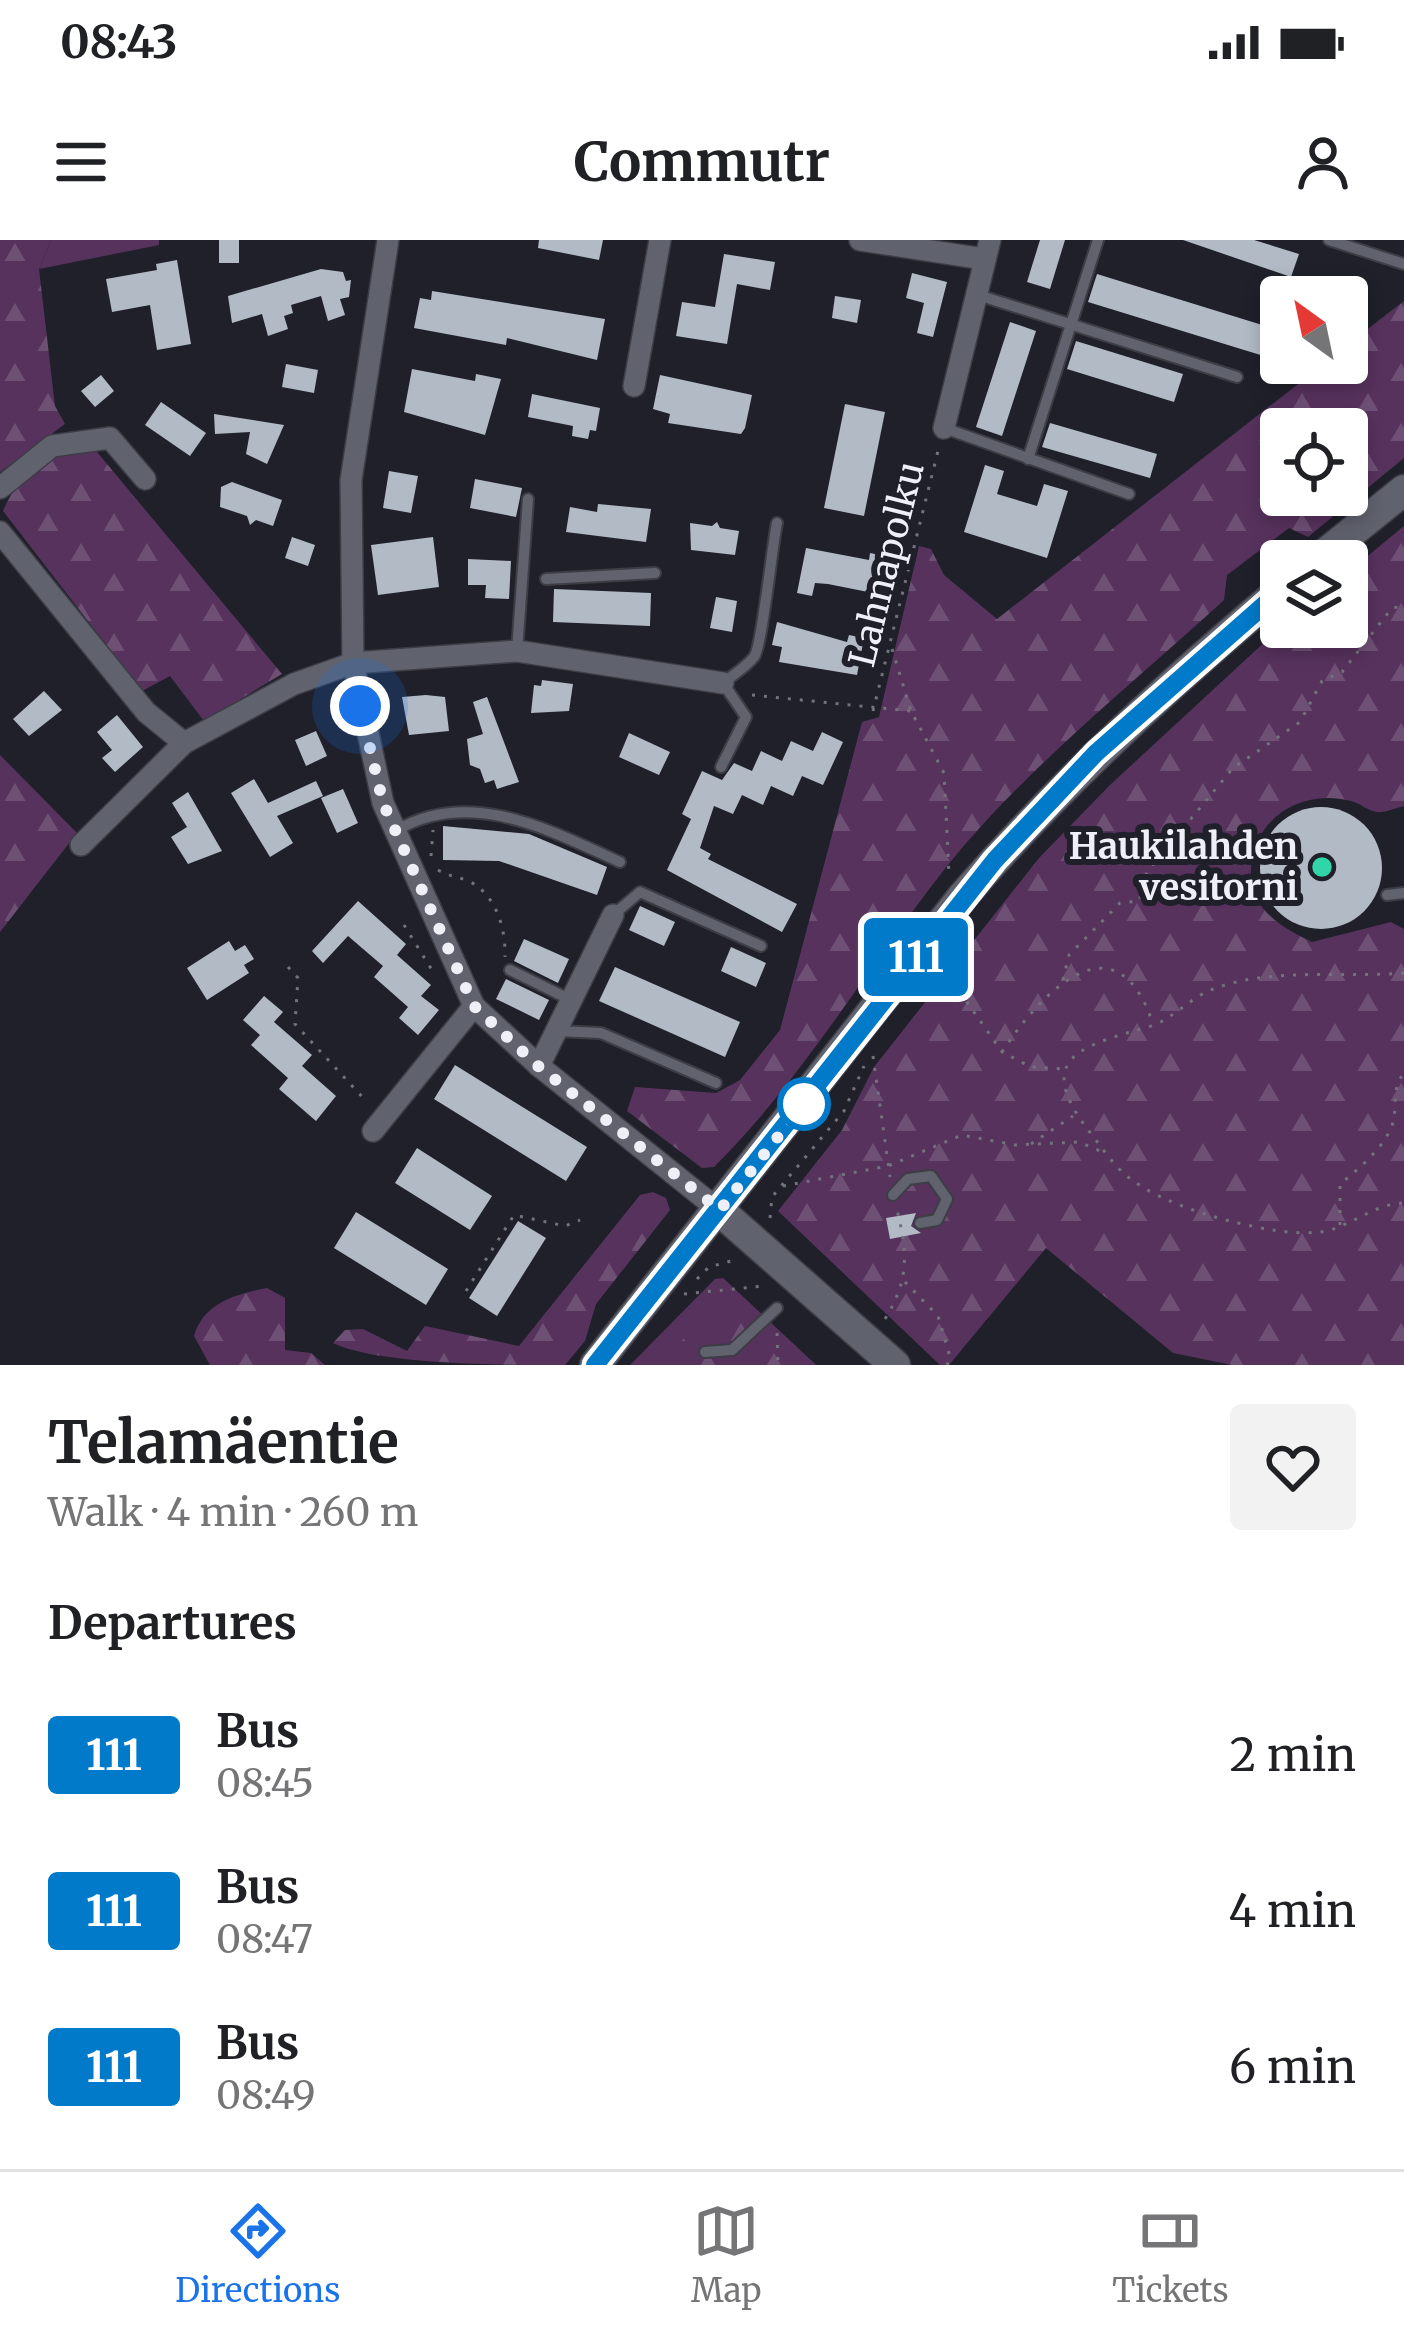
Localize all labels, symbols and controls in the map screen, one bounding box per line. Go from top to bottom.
text: 08:43 [60,14,178,70]
text: Commutr [574,128,830,196]
icon: menu [48,129,114,195]
icon: person [1290,129,1356,195]
north arrow [1260,276,1368,384]
map controls [1260,276,1368,648]
button: locate [1260,408,1368,516]
street label: Lahnapolku [839,457,934,671]
button: layers [1260,540,1368,648]
your location [330,676,390,736]
place label: Haukilahden vesitorni [1069,824,1298,910]
marker: Haukilahden vesitorni [1309,854,1335,880]
line badge: 111 [847,918,985,996]
text: 111 [888,931,944,983]
unlabelled marker [779,1079,829,1129]
button: heart [1230,1404,1356,1530]
text: Telamäentie [48,1407,399,1479]
text: Walk · 4 min · 260 m [48,1488,418,1537]
text: Departures [48,1595,297,1651]
text: Bus [216,1703,299,1759]
text: 2 min [1230,1727,1356,1783]
text: 111 [86,1729,142,1781]
text: 08:45 [216,1759,314,1808]
text: Bus [216,1859,299,1915]
text: 4 min [1229,1883,1356,1939]
text: 111 [86,1885,142,1937]
text: 08:47 [216,1915,313,1964]
text: Bus [216,2015,299,2071]
text: 6 min [1229,2039,1356,2095]
text: 111 [86,2041,142,2093]
text: 08:49 [216,2071,316,2120]
tab: Directions [175,2198,340,2311]
tab: Map [691,2198,761,2311]
tab: Tickets [1112,2198,1229,2311]

